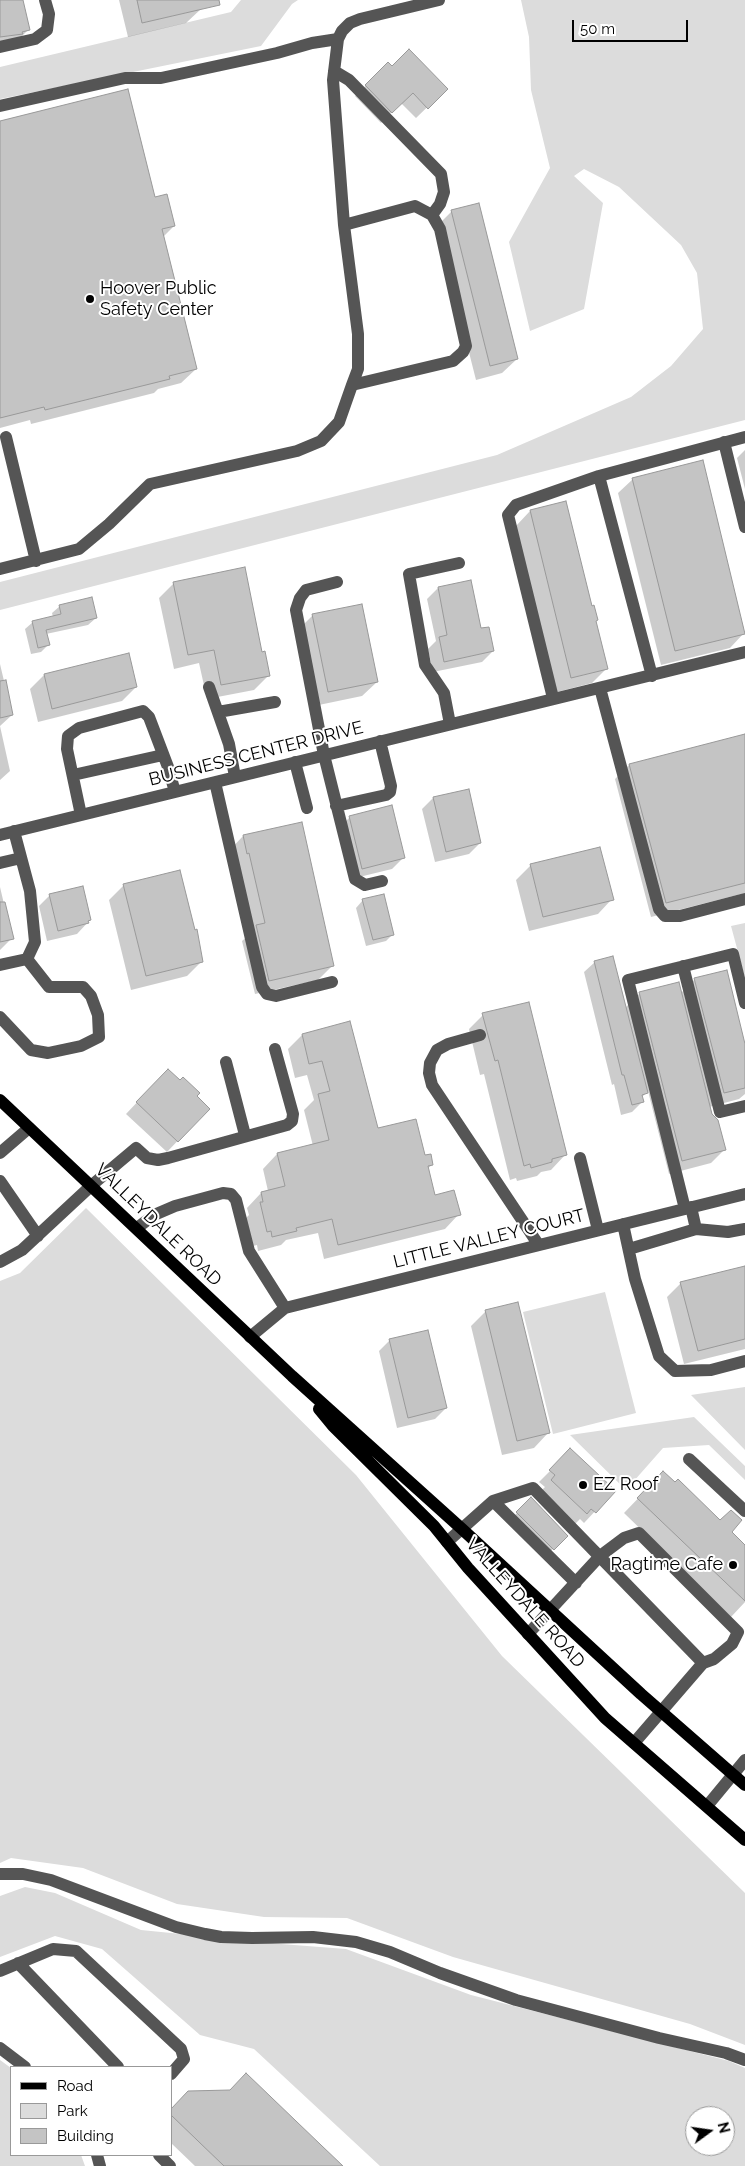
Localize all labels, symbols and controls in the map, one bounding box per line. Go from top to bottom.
scale bar [575,10,691,42]
text: 50 m [580,20,615,38]
place label: Hoover Public Safety Center [100,278,217,320]
marker: Hoover Public Safety Center [84,293,96,305]
street label: BUSINESS CENTER DRIVE [147,717,365,791]
street label: VALLEYDALE ROAD [90,1159,226,1291]
street label: LITTLE VALLEY COURT [391,1205,587,1273]
place label: EZ Roof [593,1474,659,1496]
marker: EZ Roof [577,1479,589,1491]
street label: VALLEYDALE ROAD [461,1534,589,1672]
place label: Ragtime Cafe [610,1554,723,1576]
marker: Ragtime Cafe [727,1559,739,1571]
legend [10,2066,172,2156]
text: Road [57,2077,93,2095]
text: Park [57,2102,88,2120]
north arrow [685,2106,735,2156]
text: N [715,2120,733,2135]
text: Building [57,2127,114,2145]

